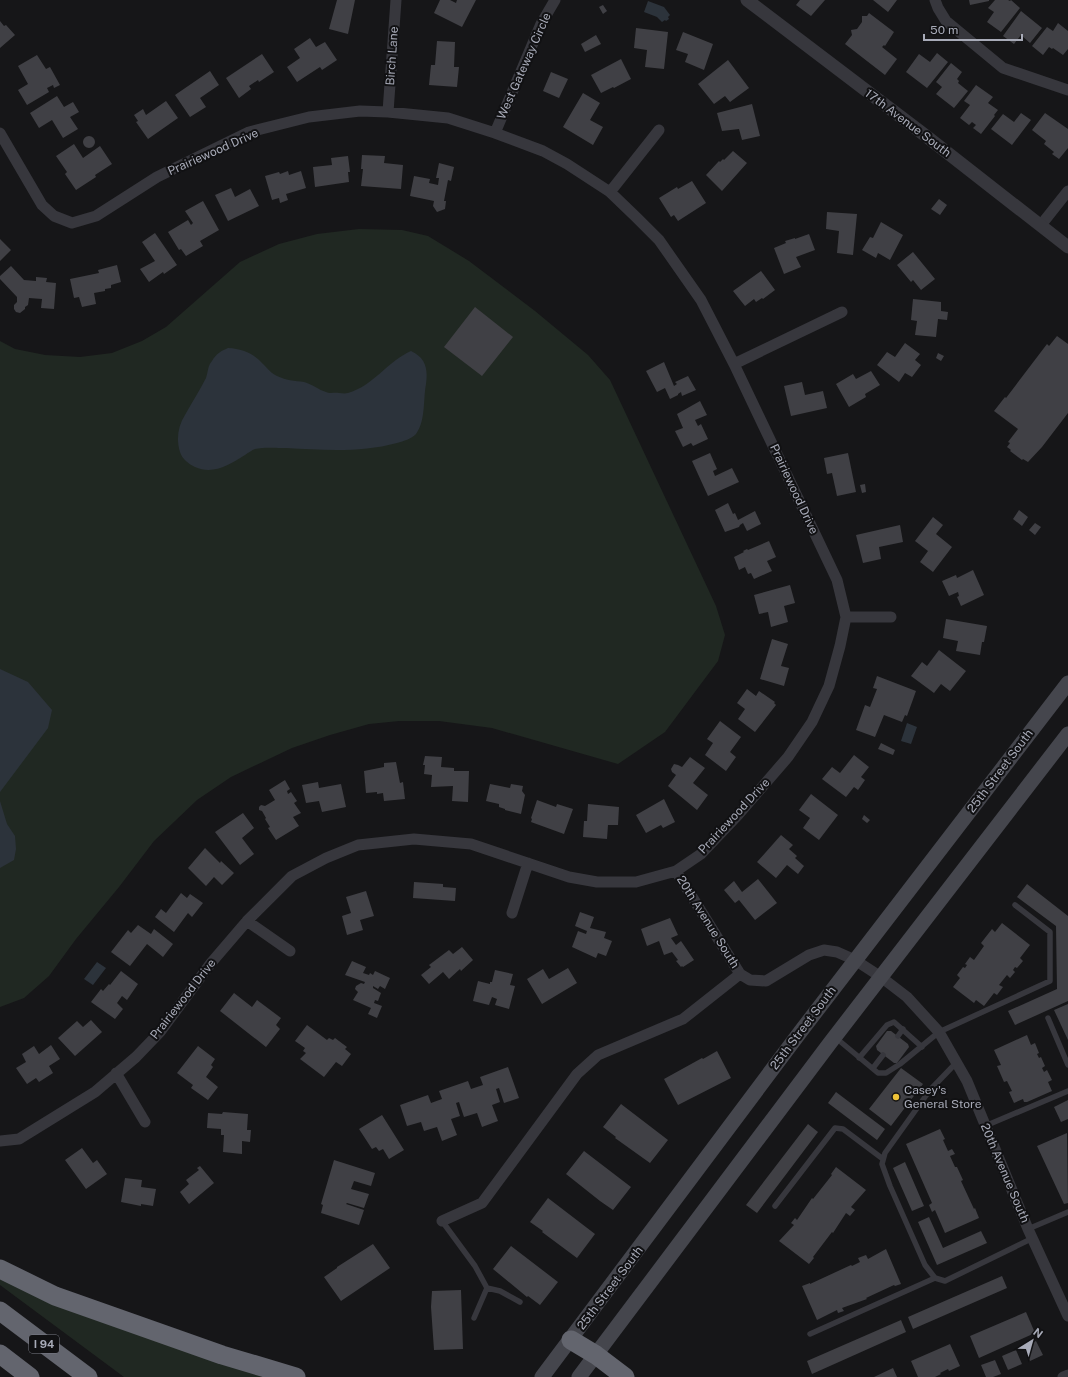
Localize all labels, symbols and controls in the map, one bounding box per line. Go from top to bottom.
street label: West Gateway Circle [494,10,554,121]
scale bar [924,16,1022,42]
text: 50 m [930,23,958,37]
street label: Birch Lane [383,26,401,86]
street label: 17th Avenue South [862,86,954,160]
street label: Prairiewood Drive [165,126,261,178]
street label: Prairiewood Drive [767,442,821,536]
street label: 25th Street South [964,727,1036,815]
street label: Prairiewood Drive [696,775,773,857]
street label: 20th Avenue South [674,873,742,971]
street label: Prairiewood Drive [147,956,219,1042]
street label: 25th Street South [767,984,839,1072]
place label: Casey's General Store [904,1083,982,1111]
marker: Casey's General Store [891,1092,901,1102]
street label: 20th Avenue South [978,1121,1032,1225]
street label: 25th Street South [574,1244,646,1332]
north arrow [1012,1321,1052,1361]
text: N [1031,1326,1045,1340]
road number: I 94 [29,1335,59,1353]

